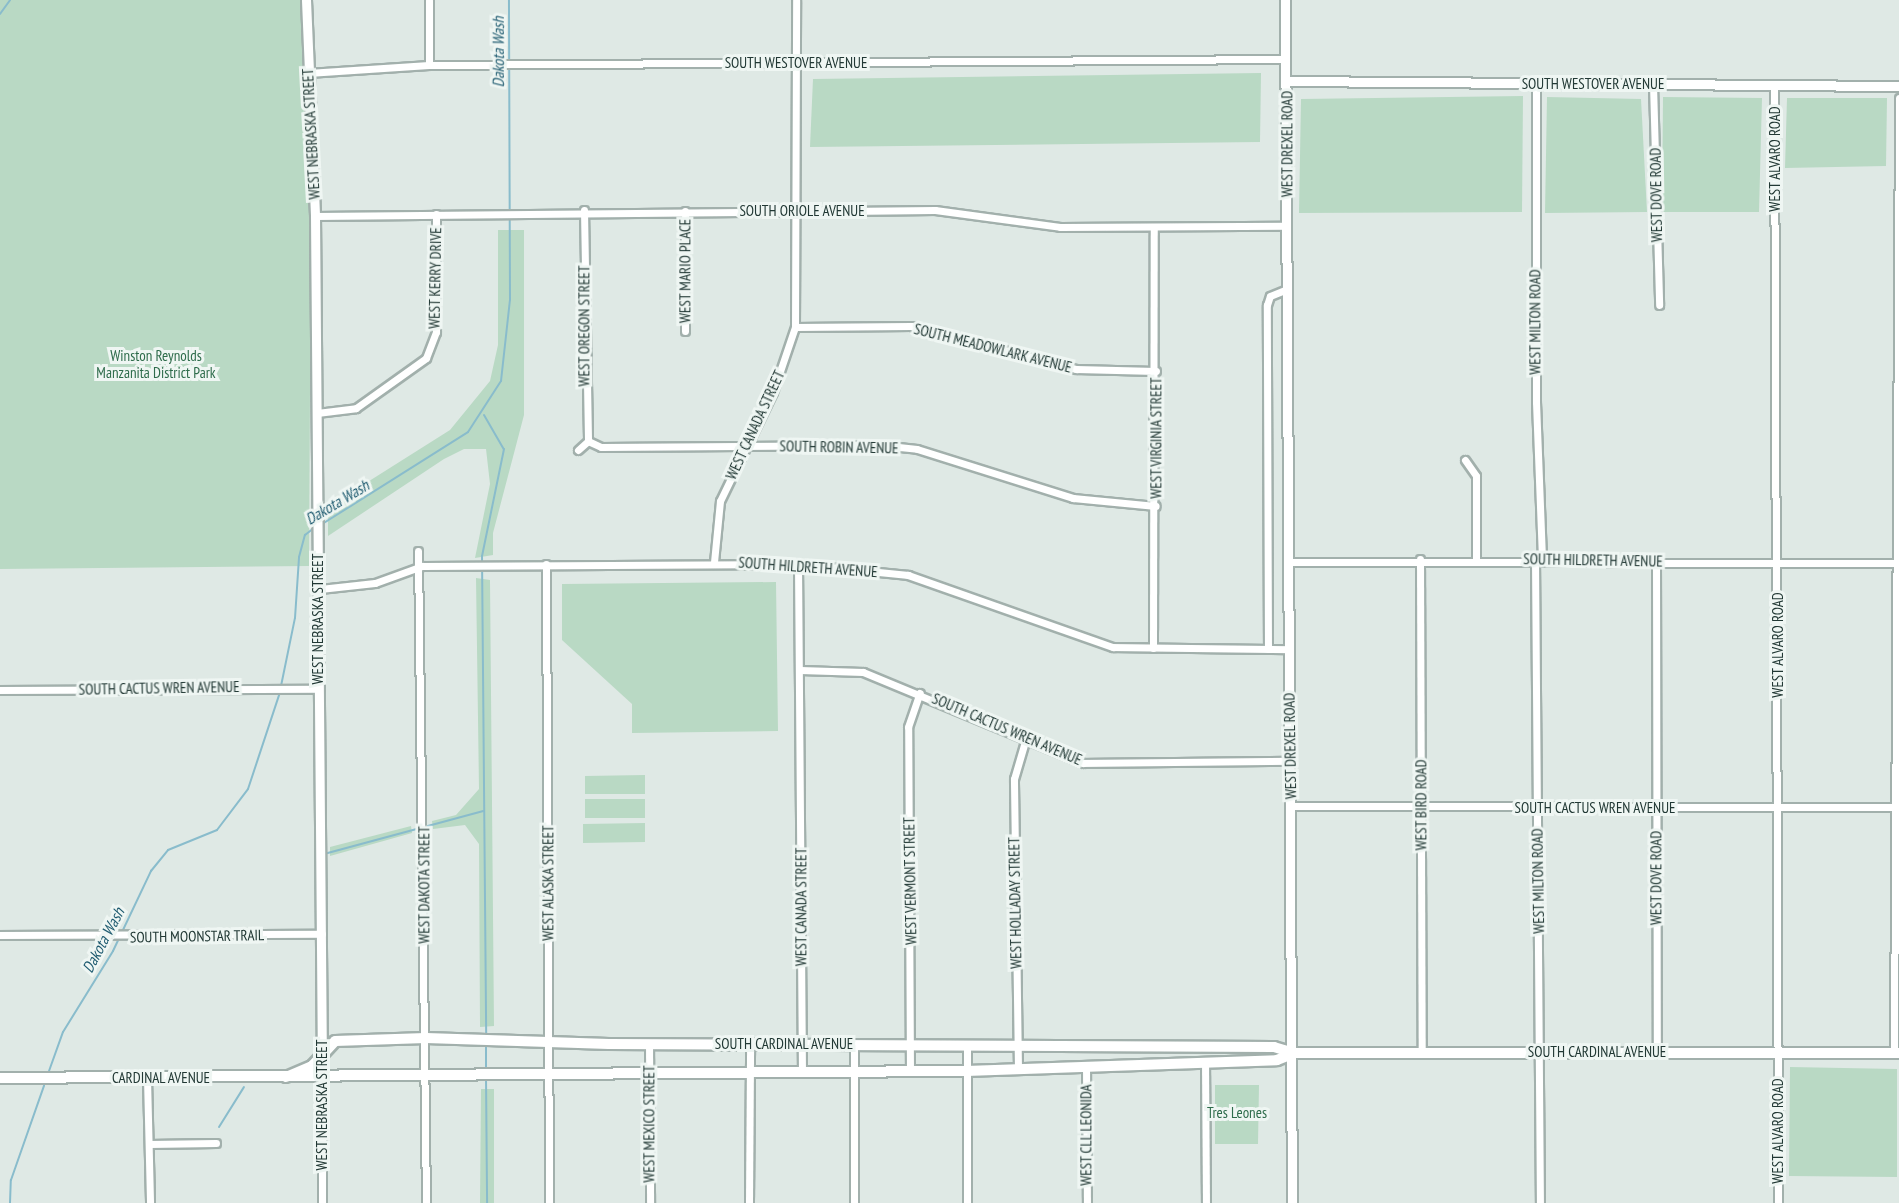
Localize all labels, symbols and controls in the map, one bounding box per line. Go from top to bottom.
water label: Dakota Wash [488,16,508,88]
street label: SOUTH WESTOVER AVENUE [724,54,868,72]
street label: WEST NEBRASKA STREET [299,68,323,200]
street label: SOUTH WESTOVER AVENUE [1521,75,1665,93]
street label: WEST DREXEL ROAD [1278,90,1296,198]
street label: WEST ALVARO ROAD [1766,106,1784,212]
street label: WEST DOVE ROAD [1646,147,1666,243]
street label: SOUTH ORIOLE AVENUE [739,202,865,220]
street label: WEST MARIO PLACE [676,219,694,323]
street label: WEST KERRY DRIVE [425,227,445,329]
street label: WEST OREGON STREET [575,265,593,387]
street label: WEST MILTON ROAD [1526,269,1544,375]
street label: SOUTH MEADOWLARK AVENUE [912,320,1074,376]
park label: Winston Reynolds Manzanita District Park [96,346,216,381]
street label: WEST CANADA STREET [722,367,788,483]
street label: WEST VIRGINIA STREET [1147,377,1165,499]
street label: SOUTH ROBIN AVENUE [779,437,899,457]
water label: Dakota Wash [302,475,372,529]
street label: SOUTH HILDRETH AVENUE [1523,550,1663,570]
street label: WEST NEBRASKA STREET [309,553,327,685]
street label: SOUTH HILDRETH AVENUE [738,553,878,581]
street label: WEST ALVARO ROAD [1769,592,1787,698]
street label: SOUTH CACTUS WREN AVENUE [78,678,240,698]
street label: SOUTH CACTUS WREN AVENUE [929,689,1085,769]
street label: WEST DREXEL ROAD [1280,692,1300,800]
street label: WEST BIRD ROAD [1412,759,1430,851]
street label: SOUTH CACTUS WREN AVENUE [1514,799,1676,817]
street label: WEST VERMONT STREET [900,816,920,946]
street label: WEST ALASKA STREET [539,825,557,941]
street label: WEST DAKOTA STREET [415,826,433,944]
street label: WEST MILTON ROAD [1528,828,1548,934]
street label: WEST DOVE ROAD [1647,831,1665,925]
street label: WEST HOLLADAY STREET [1005,837,1025,969]
street label: WEST CANADA STREET [792,847,810,967]
water label: Dakota Wash [78,904,128,976]
street label: SOUTH MOONSTAR TRAIL [130,926,264,946]
street label: SOUTH CARDINAL AVENUE [714,1035,854,1053]
street label: WEST NEBRASKA STREET [313,1039,331,1171]
street label: SOUTH CARDINAL AVENUE [1527,1043,1667,1061]
street label: WEST MEXICO STREET [640,1065,658,1183]
street label: CARDINAL AVENUE [112,1069,210,1087]
street label: WEST ALVARO ROAD [1769,1078,1787,1184]
street label: WEST CLL LEONIDA [1077,1084,1095,1186]
park label: Tres Leones [1207,1104,1267,1122]

